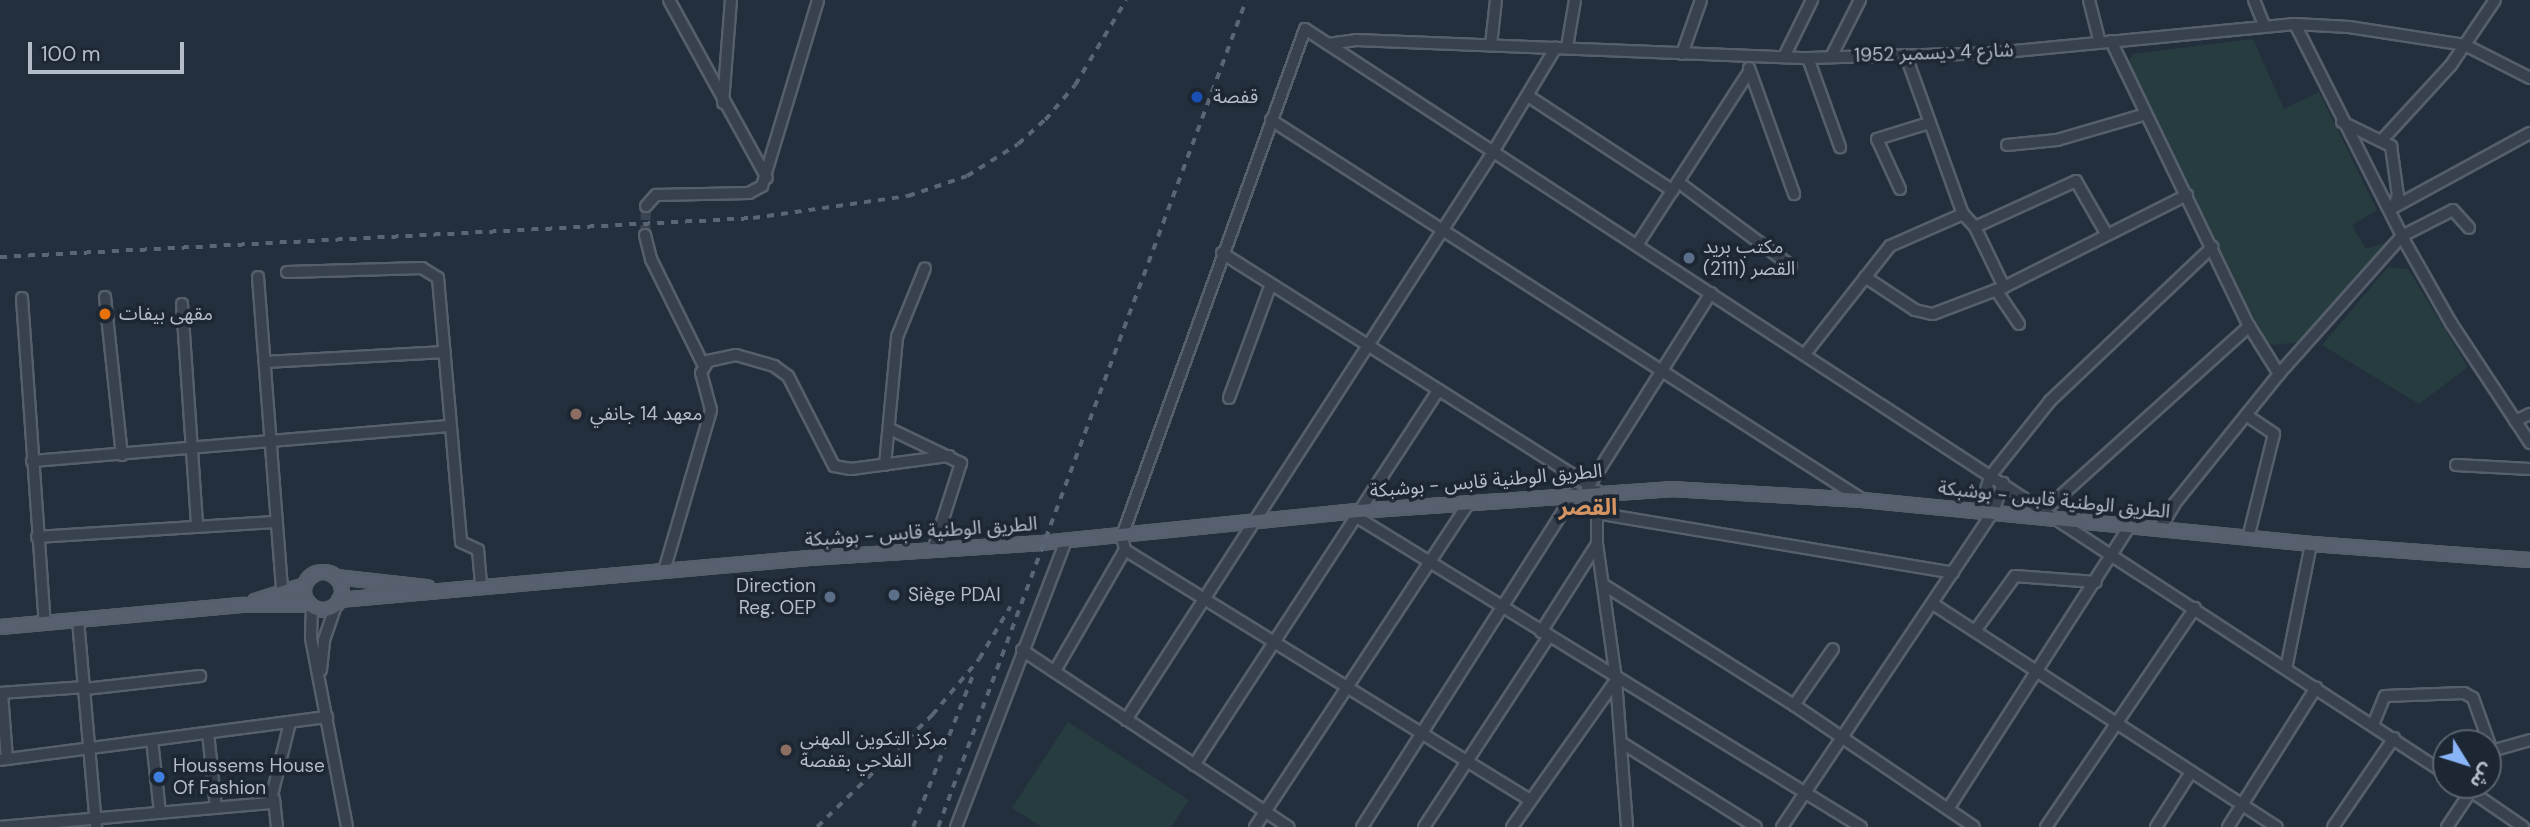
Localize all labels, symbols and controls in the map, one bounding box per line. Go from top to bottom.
scale bar [32,28,187,72]
street label: شارع 4 ديسمبر 1952 [1854,39,2014,67]
text: 100 m [41,40,101,68]
place label: قفصة [1213,86,1258,108]
marker: قفصة [1187,87,1207,107]
place label: مكتب بريد القصر (2111) [1703,236,1795,280]
marker: مكتب بريد القصر (2111) [1681,250,1697,266]
place label: مقهى بيفات [119,303,213,325]
marker: مقهى بيفات [97,306,113,322]
place label: معهد 14 جانفي [590,403,702,425]
marker: معهد 14 جانفي [568,406,584,422]
street label: الطريق الوطنية قابس - بوشبكة [1369,459,1603,503]
street label: الطريق الوطنية قابس - بوشبكة [1937,476,2171,524]
district label: القصر [1559,493,1617,521]
street label: الطريق الوطنية قابس - بوشبكة [804,512,1038,552]
place label: Direction Reg. OEP [736,575,816,619]
place label: Siège PDAI [908,584,1001,606]
marker: Siège PDAI [886,587,902,603]
marker: Direction Reg. OEP [822,589,838,605]
place label: مركز التكوين المهني الفلاحي بقفصة [800,728,947,772]
north arrow [2432,729,2502,799]
marker: مركز التكوين المهني الفلاحي بقفصة [778,742,794,758]
place label: Houssems House Of Fashion [173,755,325,799]
text: ش [2465,758,2500,794]
marker: Houssems House Of Fashion [151,769,167,785]

